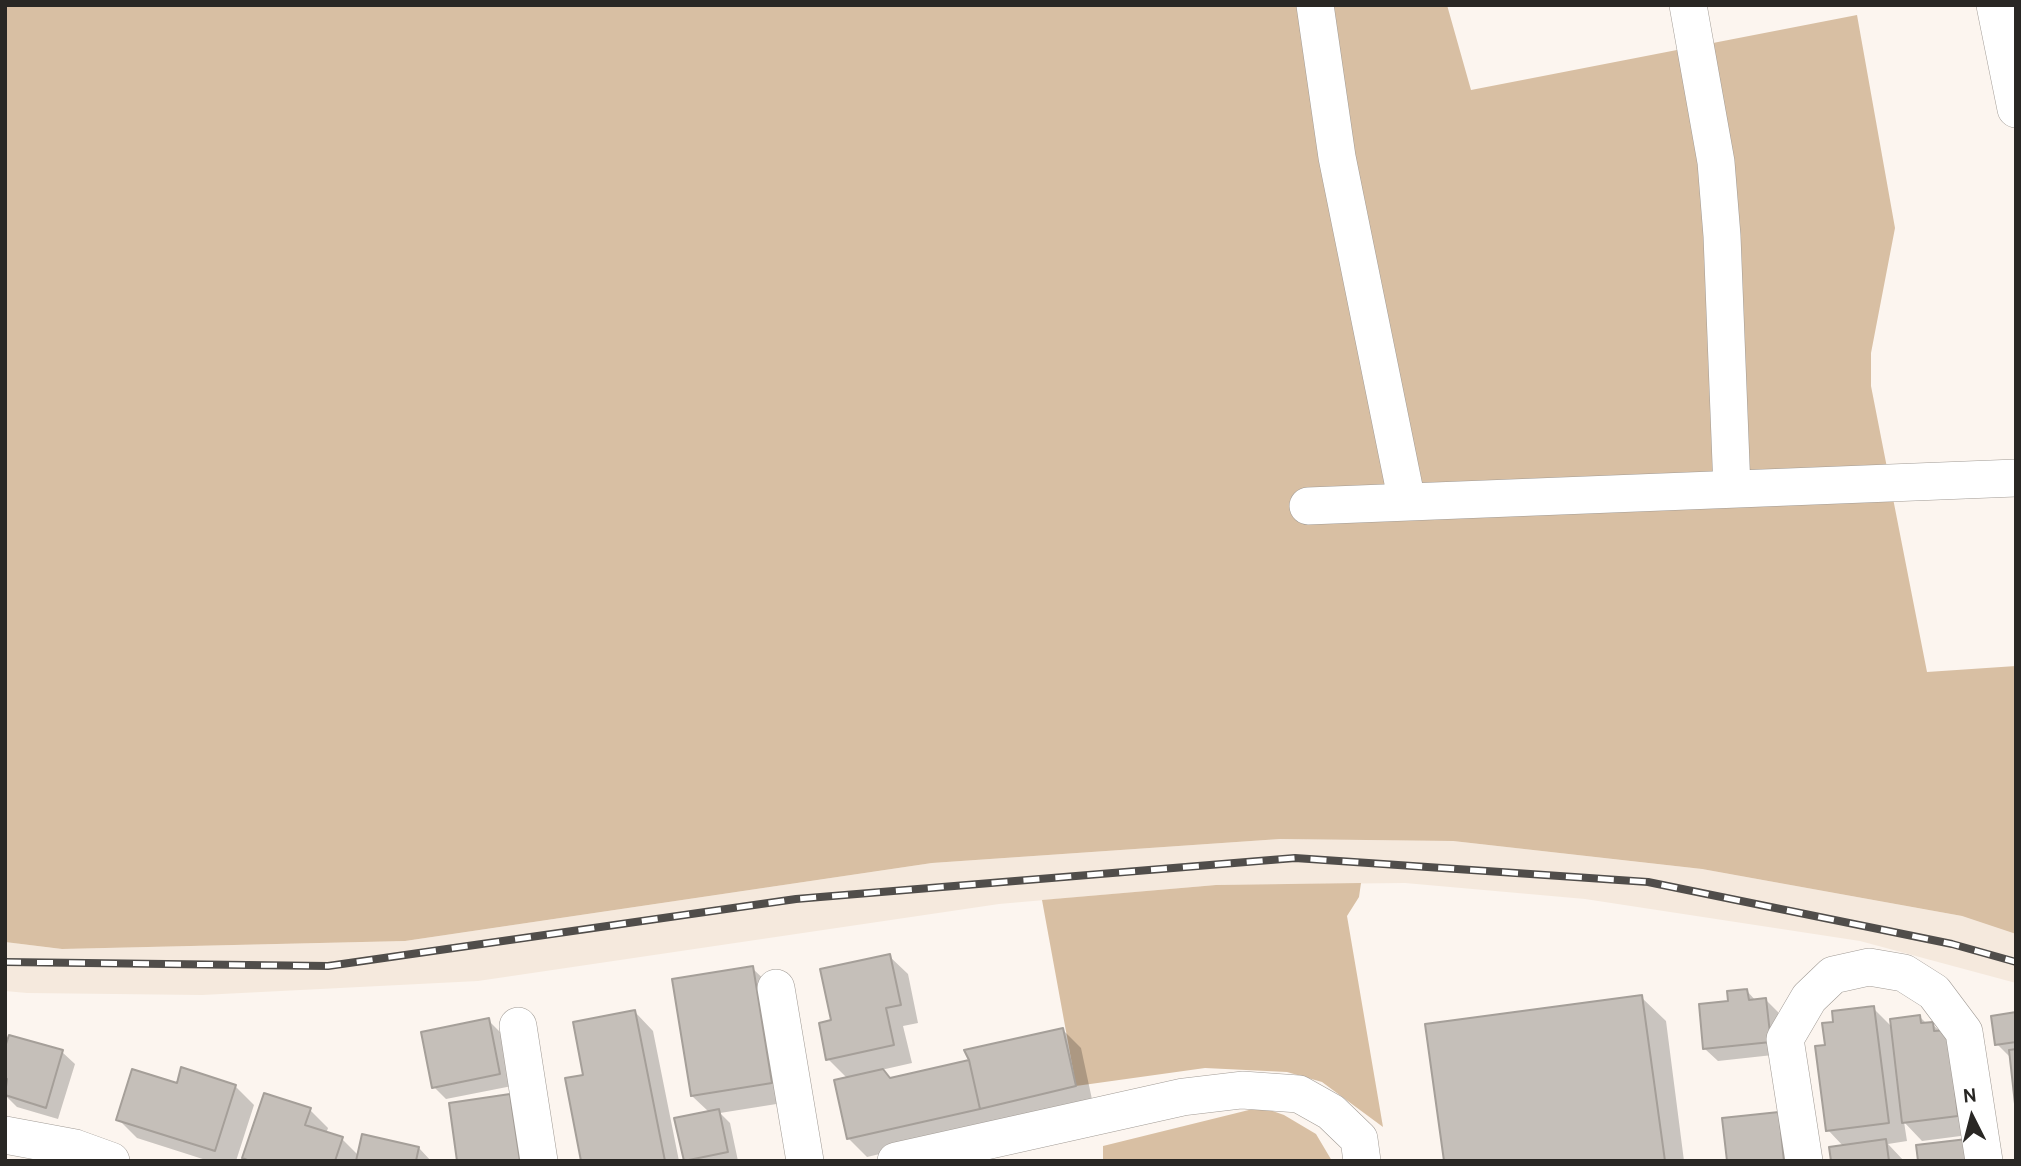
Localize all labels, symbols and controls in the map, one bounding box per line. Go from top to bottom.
north arrow [1937,1082,2007,1152]
text: N [1962,1083,1978,1108]

